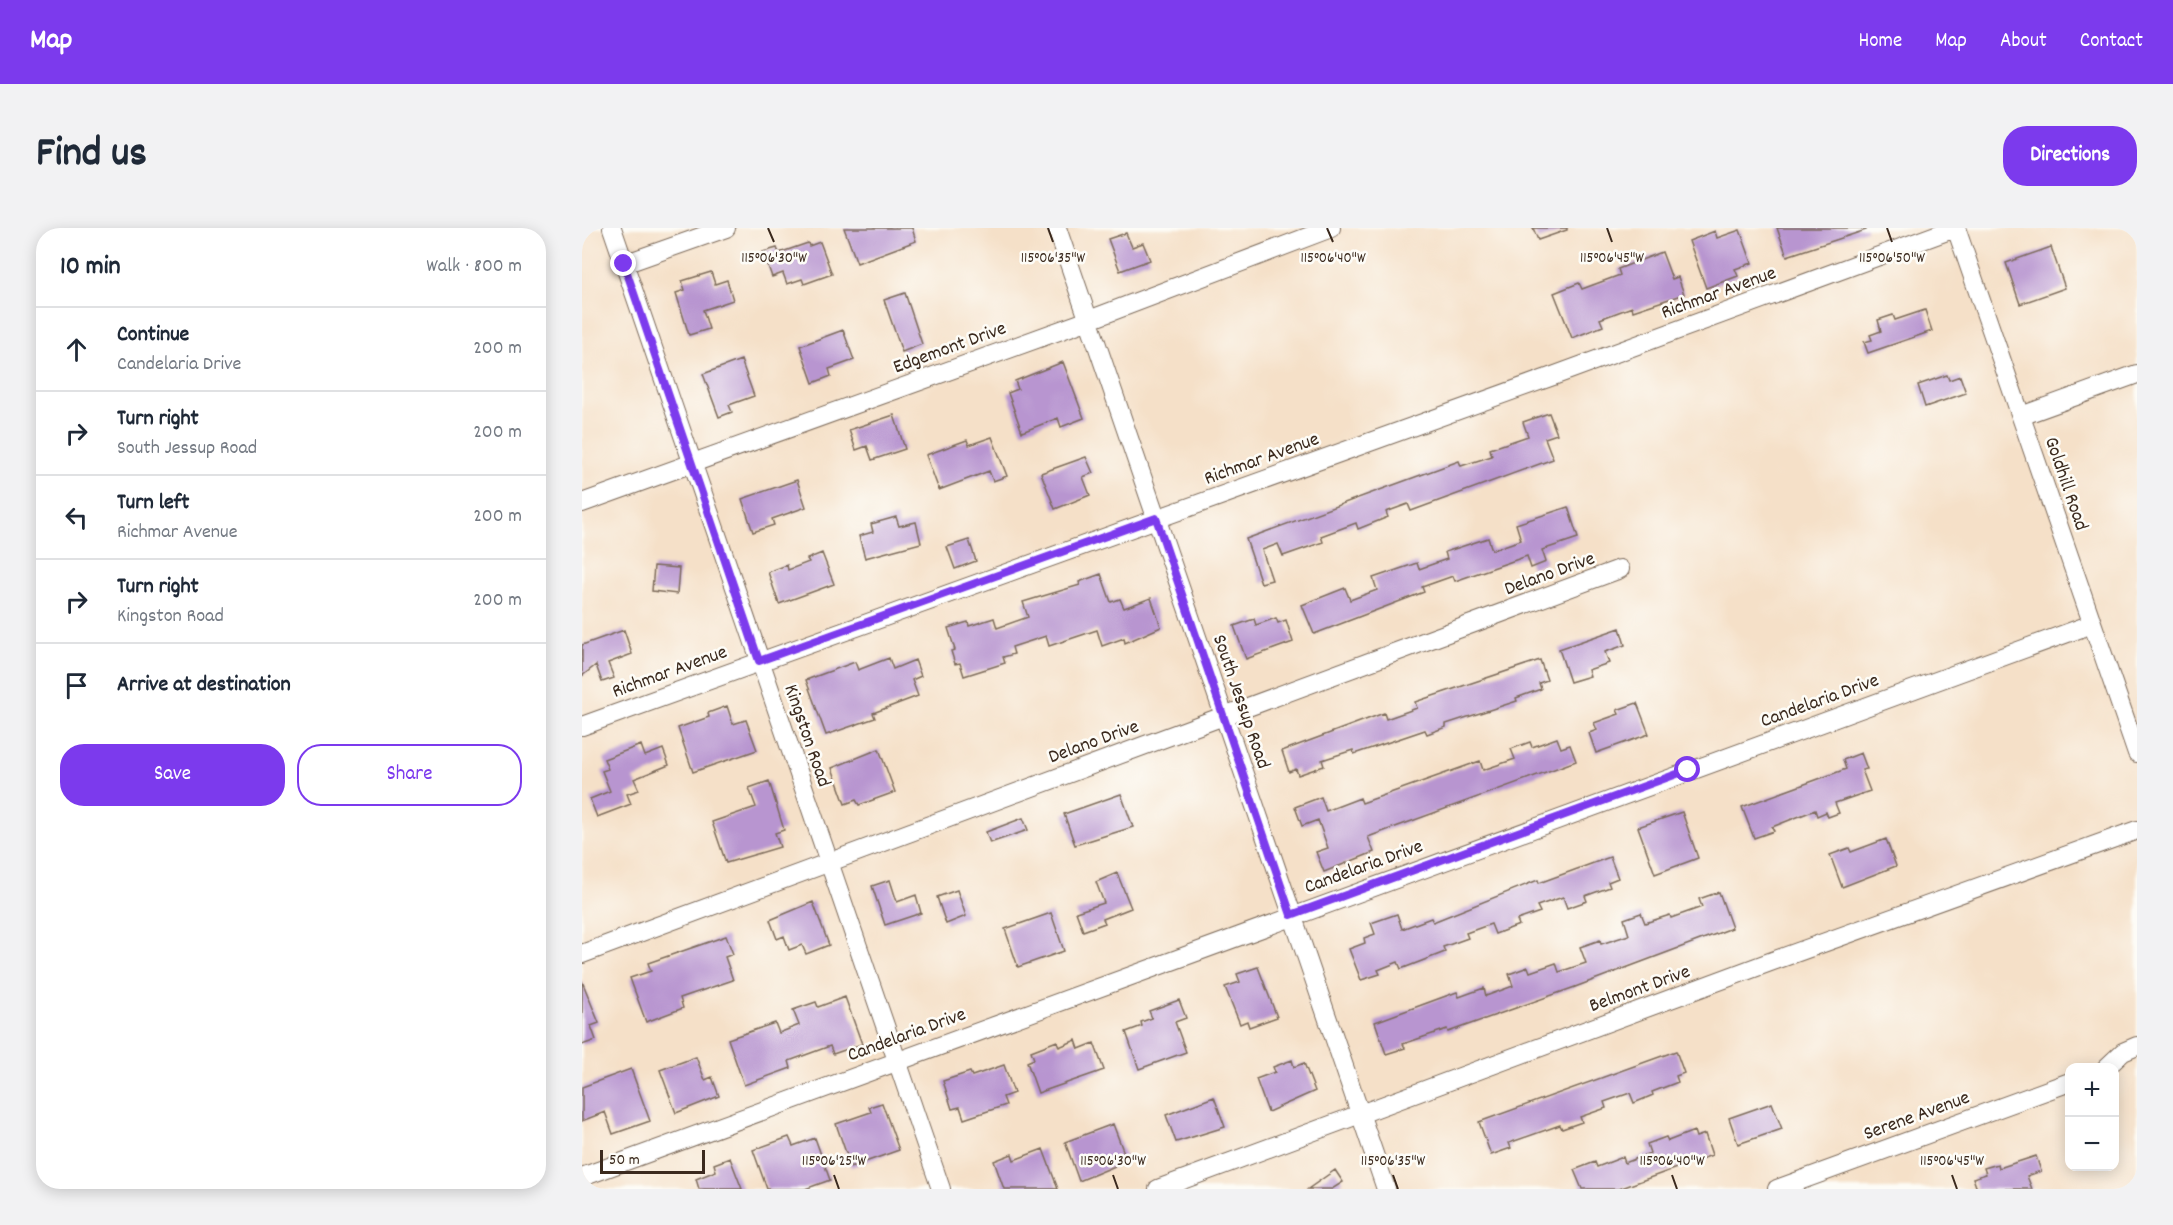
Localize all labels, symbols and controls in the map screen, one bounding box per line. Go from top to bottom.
text: Map [30,22,72,62]
text: Home [1858,27,1902,57]
text: Map [1935,27,1967,57]
text: About [2000,27,2047,57]
text: Contact [2080,27,2143,57]
text: Find us [36,126,147,186]
button: Directions [2003,126,2137,186]
text: 115°06'30"W [741,248,807,270]
text: 115°06'35"W [1021,248,1086,270]
text: 115°06'40"W [1300,248,1366,270]
text: 115°06'45"W [1580,248,1644,270]
text: 115°06'50"W [1859,248,1925,270]
text: 10 min [60,249,120,286]
route end [610,250,636,276]
text: Walk · 800 m [426,253,522,281]
street label: Richmar Avenue [1658,260,1781,328]
street label: Edgemont Drive [890,315,1011,382]
text: Continue [117,320,189,351]
icon: ahead [60,333,93,366]
text: 200 m [473,335,522,363]
text: Candelaria Drive [117,351,241,379]
text: Turn right [117,404,199,435]
icon: right [60,417,93,450]
text: 200 m [473,419,522,447]
street label: Richmar Avenue [1201,426,1324,494]
street label: Goldhill Road [2036,433,2094,535]
text: South Jessup Road [117,435,257,463]
text: Turn left [117,488,189,519]
icon: left [60,501,93,534]
text: 200 m [473,503,522,531]
text: Richmar Avenue [117,519,237,547]
street label: Delano Drive [1501,545,1599,604]
text: Turn right [117,572,199,603]
icon: right [60,585,93,618]
text: 200 m [473,587,522,615]
text: Kingston Road [117,603,224,631]
street label: South Jessup Road [1204,631,1276,773]
street label: Richmar Avenue [609,639,732,707]
street label: Candelaria Drive [1757,667,1883,736]
icon: arrive [60,669,93,702]
text: Arrive at destination [117,670,291,701]
street label: Kingston Road [776,681,837,791]
street label: Delano Drive [1045,713,1143,772]
button: Save [60,744,285,806]
button: Share [297,744,522,806]
route start [1674,756,1700,782]
street label: Candelaria Drive [1301,833,1427,902]
street label: Belmont Drive [1586,959,1695,1021]
street label: Candelaria Drive [844,1001,970,1070]
map controls [2065,1063,2119,1171]
button: + [2065,1063,2119,1117]
street label: Serene Avenue [1860,1085,1974,1149]
button: − [2065,1117,2119,1171]
scale bar [600,1147,705,1174]
text: 50 m [609,1149,640,1172]
text: 115°06'25"W [802,1151,867,1173]
text: 115°06'30"W [1080,1151,1146,1173]
text: 115°06'35"W [1361,1151,1426,1173]
text: 115°06'40"W [1639,1151,1705,1173]
text: 115°06'45"W [1920,1151,1984,1173]

